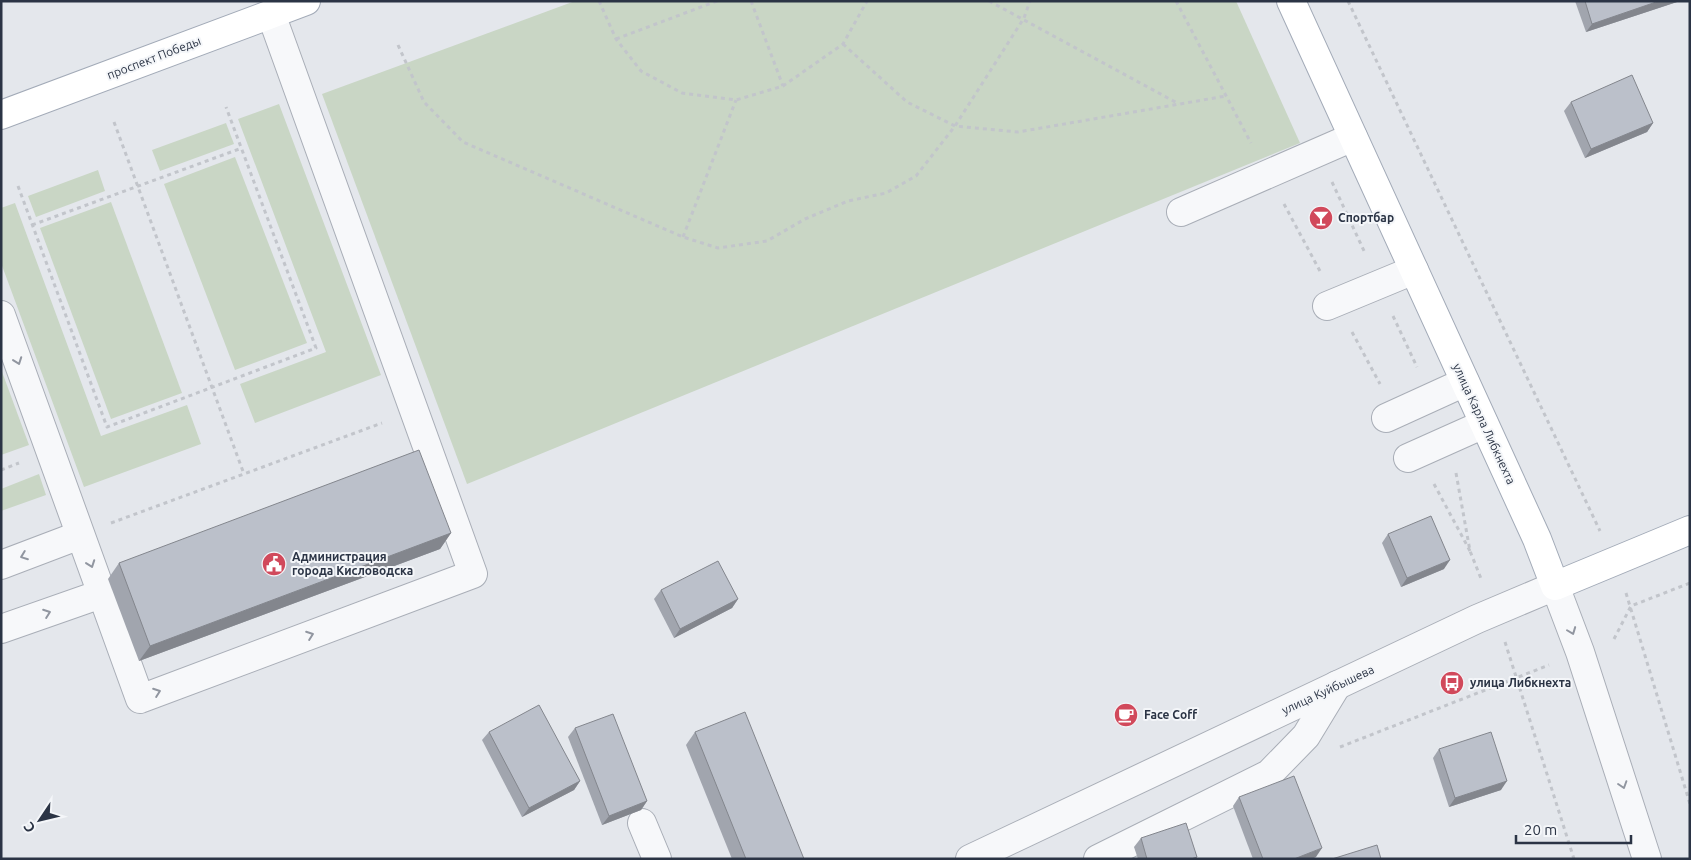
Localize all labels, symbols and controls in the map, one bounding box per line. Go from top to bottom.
street label: проспект Победы [105,34,202,81]
bar icon: Спортбар [1308,205,1334,231]
place label: Спортбар [1338,211,1394,224]
one-way arrow [12,356,22,365]
street label: улица Карла Либкнехта [1451,361,1518,486]
one-way arrow [21,550,29,560]
place label: Администрация города Кисловодска [292,550,413,577]
public building icon: Администрация города Кисловодска [261,551,287,577]
one-way arrow [85,559,95,567]
one-way arrow [42,609,51,619]
one-way arrow [1566,626,1576,635]
one-way arrow [305,631,313,641]
street label: улица Куйбышева [1280,662,1376,717]
bus stop icon: улица Либкнехта [1439,670,1465,696]
place label: улица Либкнехта [1470,676,1571,689]
one-way arrow [152,688,161,698]
cafe icon: Face Coff [1113,702,1139,728]
place label: Face Coff [1144,708,1197,721]
one-way arrow [1618,781,1628,789]
north arrow [15,795,65,845]
scale bar [1516,812,1631,844]
text: С [20,819,38,836]
text: 20 m [1524,821,1557,838]

